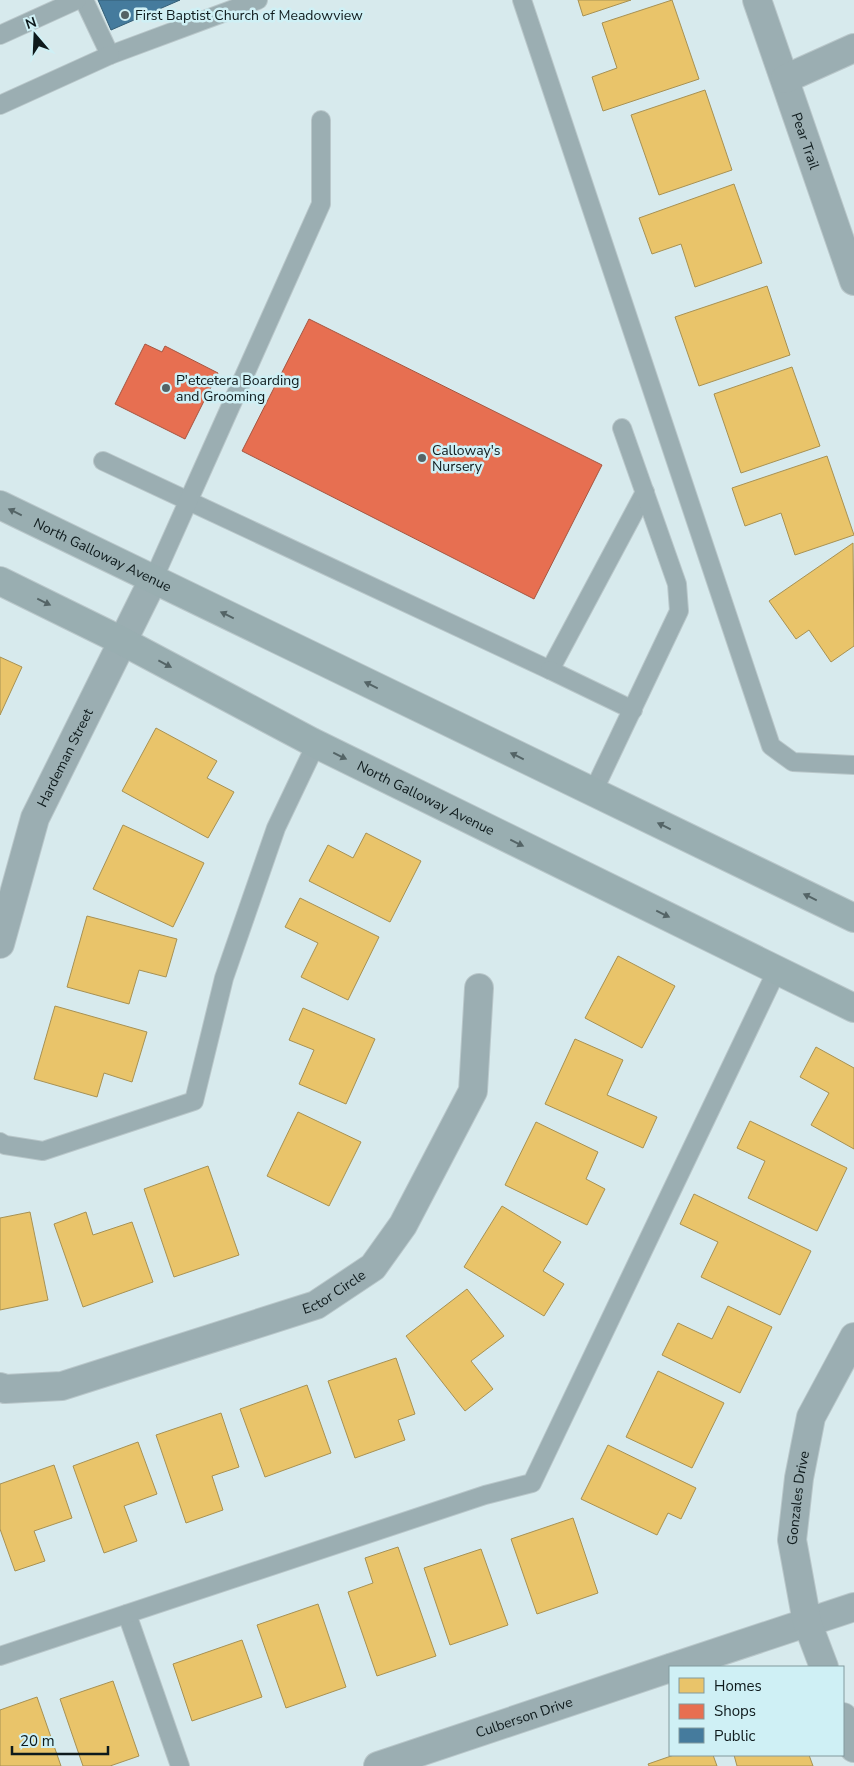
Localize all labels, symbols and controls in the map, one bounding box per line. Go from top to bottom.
place label: First Baptist Church of Meadowview [135,6,363,25]
marker: First Baptist Church of Meadowview [119,9,131,21]
north arrow [10,10,60,60]
text: N [23,12,39,34]
street label: Pear Trail [787,110,825,173]
place label: P'etcetera Boarding and Grooming [176,371,299,406]
marker: P'etcetera Boarding and Grooming [160,382,172,394]
place label: Calloway's Nursery [432,441,501,476]
marker: Calloway's Nursery [416,452,428,464]
one-way arrow [7,508,22,516]
street label: North Galloway Avenue [31,513,175,596]
one-way arrow [37,599,51,607]
one-way arrow [220,611,234,619]
one-way arrow [158,660,172,668]
one-way arrow [364,681,378,689]
street label: Hardeman Street [32,705,97,810]
one-way arrow [510,751,524,759]
one-way arrow [333,752,347,760]
street label: North Galloway Avenue [354,756,498,840]
one-way arrow [657,822,671,830]
one-way arrow [510,839,524,847]
one-way arrow [803,892,817,900]
one-way arrow [656,911,670,919]
street label: Ector Circle [300,1265,369,1318]
street label: Gonzales Drive [782,1449,814,1546]
legend [669,1666,844,1756]
text: Homes [714,1676,762,1696]
street label: Culberson Drive [473,1692,575,1742]
text: Shops [714,1701,756,1721]
scale bar [12,1724,109,1756]
text: Public [714,1726,755,1746]
text: 20 m [20,1731,55,1751]

